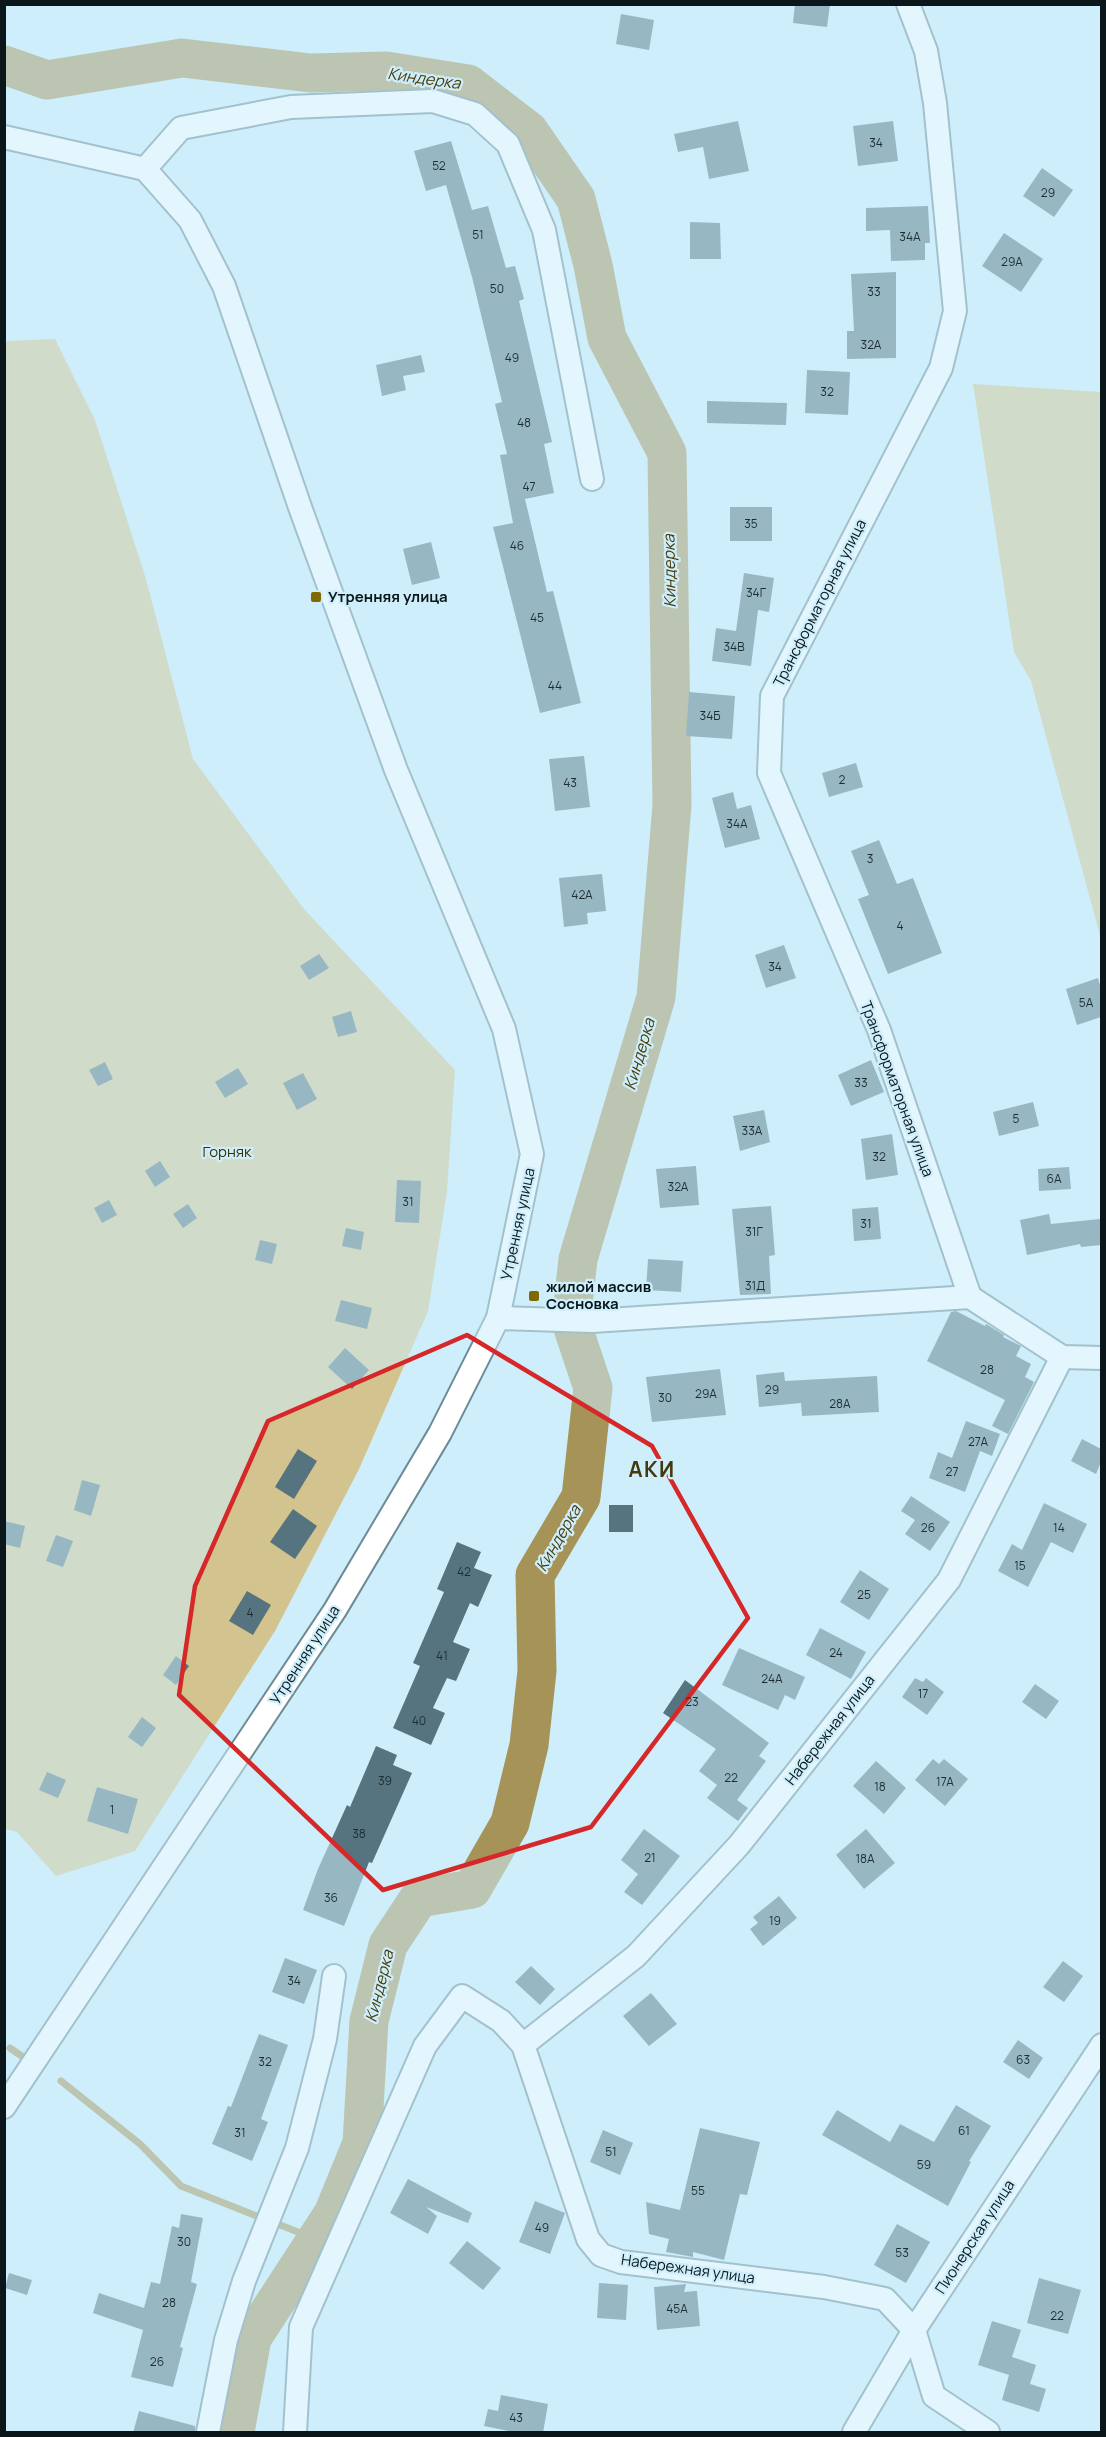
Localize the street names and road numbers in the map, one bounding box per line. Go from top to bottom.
street label: Трансформаторная улица [768,515,871,690]
street label: Трансформаторная улица [856,998,939,1180]
street label: Утренняя улица [495,1166,540,1282]
street label: Утренняя улица [265,1601,345,1708]
street label: Набережная улица [780,1670,879,1789]
street label: Пионерская улица [930,2176,1019,2298]
street label: Набережная улица [620,2249,756,2288]

